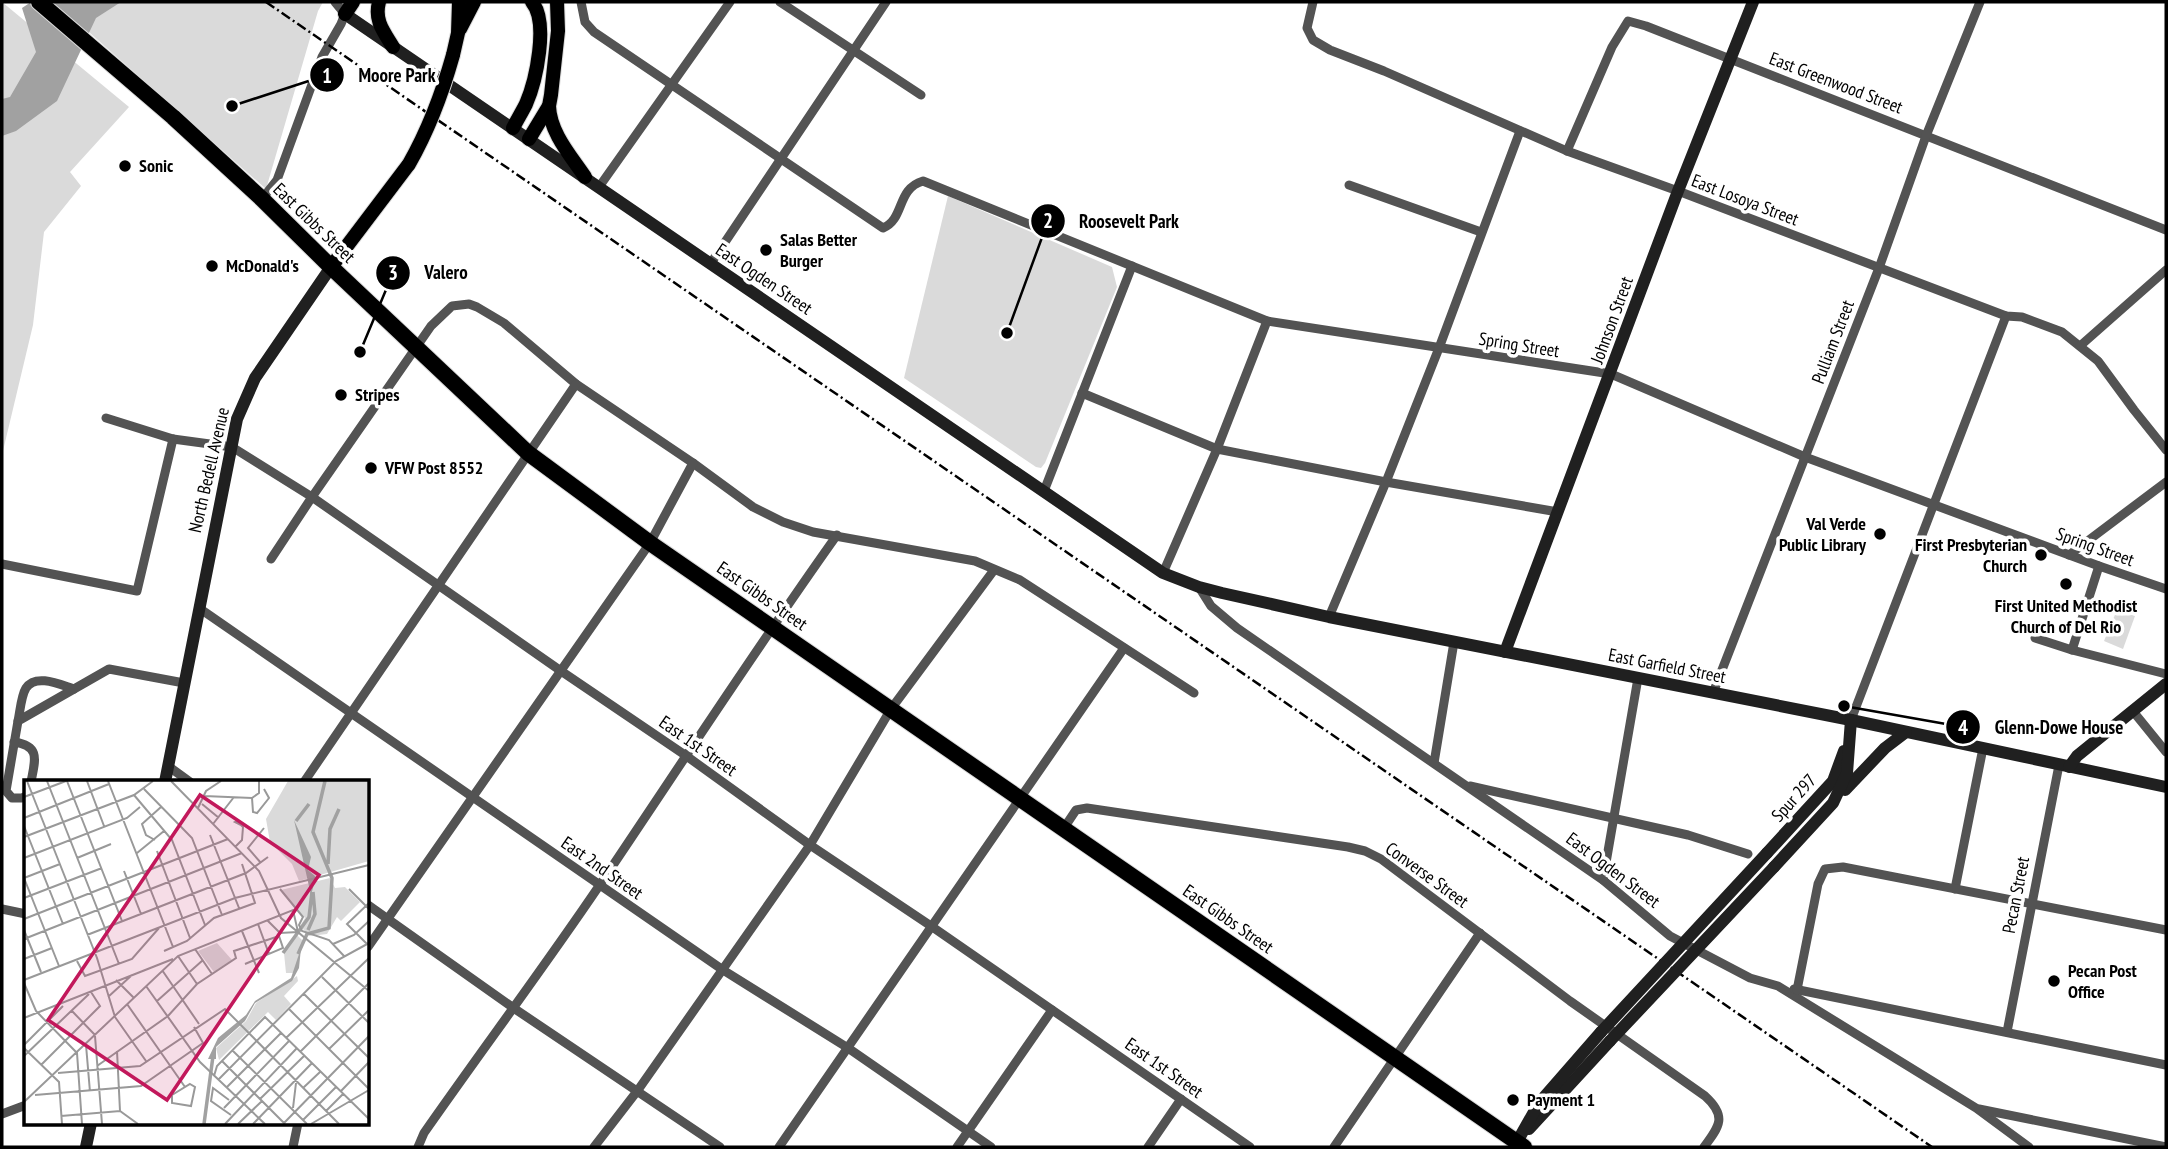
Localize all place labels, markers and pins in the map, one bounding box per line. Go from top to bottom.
callout: Moore Park [309,55,449,95]
place label: Sonic [139,154,174,177]
marker: Sonic [117,158,133,174]
callout: Roosevelt Park [1030,201,1193,241]
place label: Salas Better Burger [780,228,858,272]
marker: Salas Better Burger [758,242,774,258]
callout: Valero [375,253,481,293]
place label: McDonald's [226,254,299,277]
marker: McDonald's [204,258,220,274]
place label: Stripes [355,383,400,406]
marker: Stripes [333,387,349,403]
place label: VFW Post 8552 [384,456,483,479]
marker: VFW Post 8552 [363,460,379,476]
place label: Val Verde Public Library [1779,512,1867,556]
marker: Val Verde Public Library [1872,526,1888,542]
place label: First Presbyterian Church [1915,533,2027,577]
marker: First Presbyterian Church [2033,547,2049,563]
marker: First United Methodist Church of Del Rio [2058,576,2074,592]
place label: First United Methodist Church of Del Rio [1995,594,2138,638]
callout: Glenn-Dowe House [1946,707,2137,747]
place label: Pecan Post Office [2068,959,2138,1003]
marker: Pecan Post Office [2046,973,2062,989]
place label: Payment 1 [1527,1088,1595,1111]
marker: Payment 1 [1505,1092,1521,1108]

